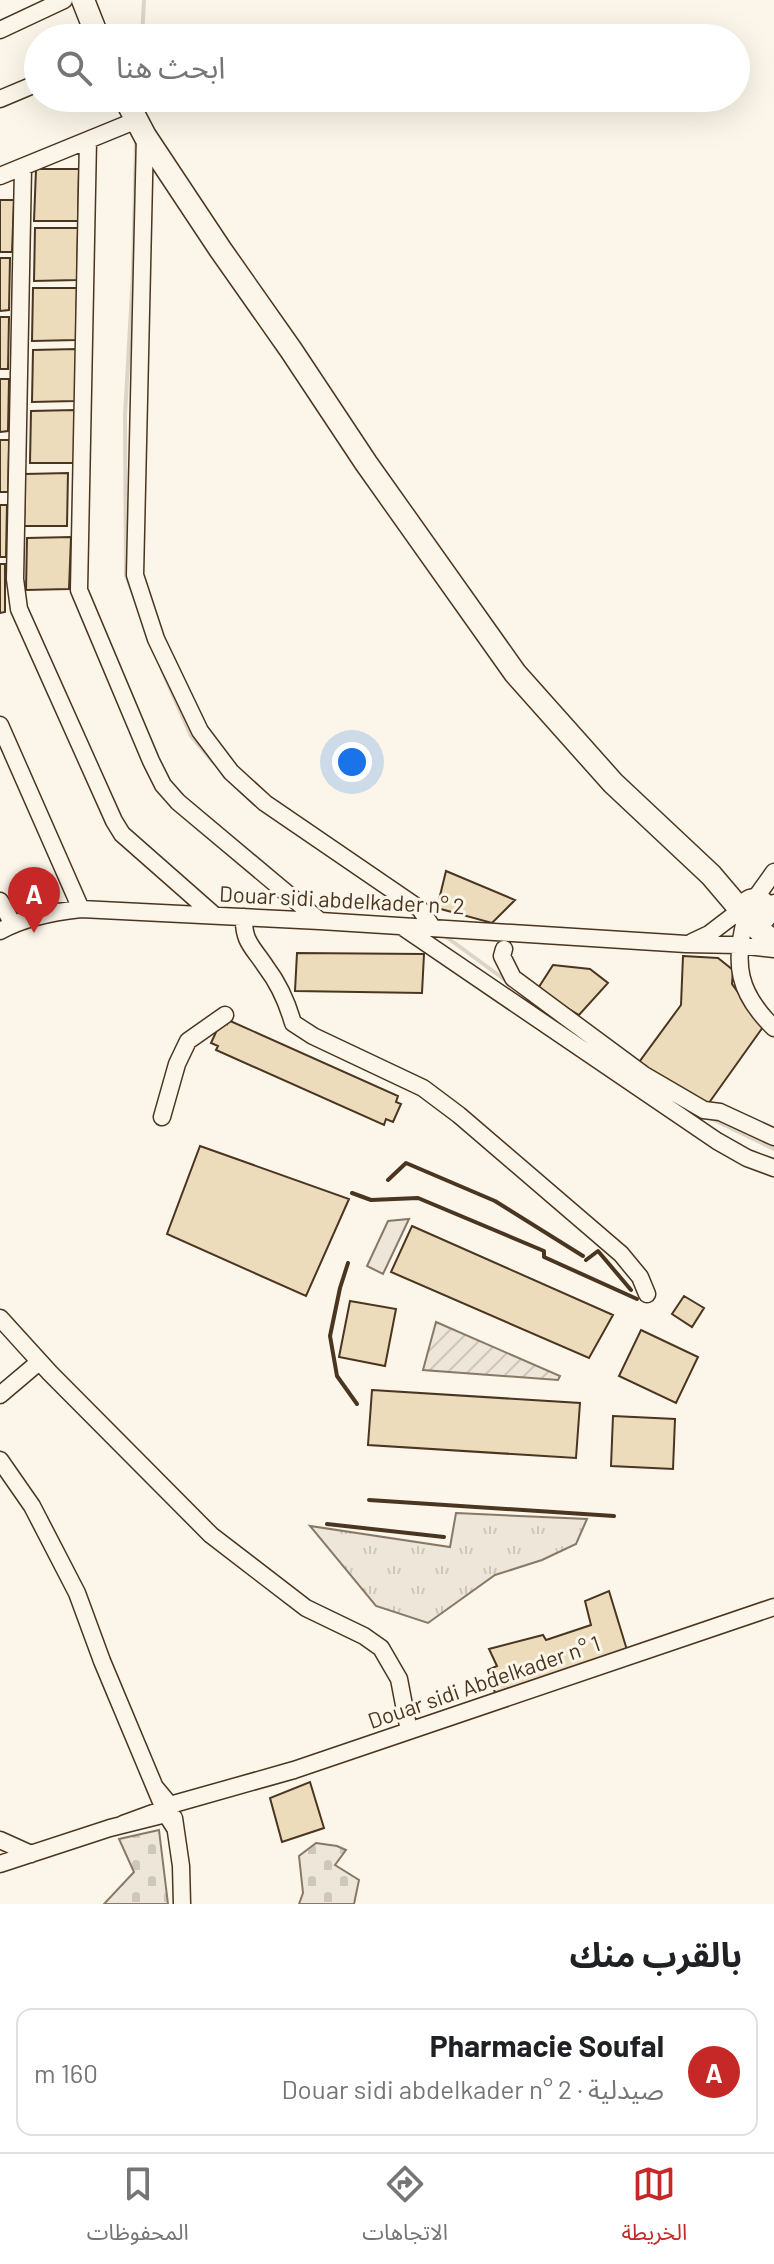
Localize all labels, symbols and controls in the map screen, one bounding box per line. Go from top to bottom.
search box [24,24,750,112]
icon: search [52,46,96,90]
text: ابحث هنا [116,48,225,84]
your location [332,742,372,782]
pin: A [8,867,60,933]
street label: Douar sidi abdelkader n° 2 [219,880,465,918]
street label: Douar sidi Abdelkader n° 1 [364,1629,603,1733]
text: بالقرب منك [569,1933,742,1974]
text: Pharmacie Soufal [430,2027,664,2063]
text: 160 m [34,2057,98,2088]
text: A [705,2057,723,2088]
text: صيدلية · Douar sidi abdelkader n° 2 [282,2073,664,2104]
tab: المحفوظات [87,2162,189,2256]
tab: الاتجاهات [362,2162,448,2256]
tab: الخريطة [621,2162,687,2256]

